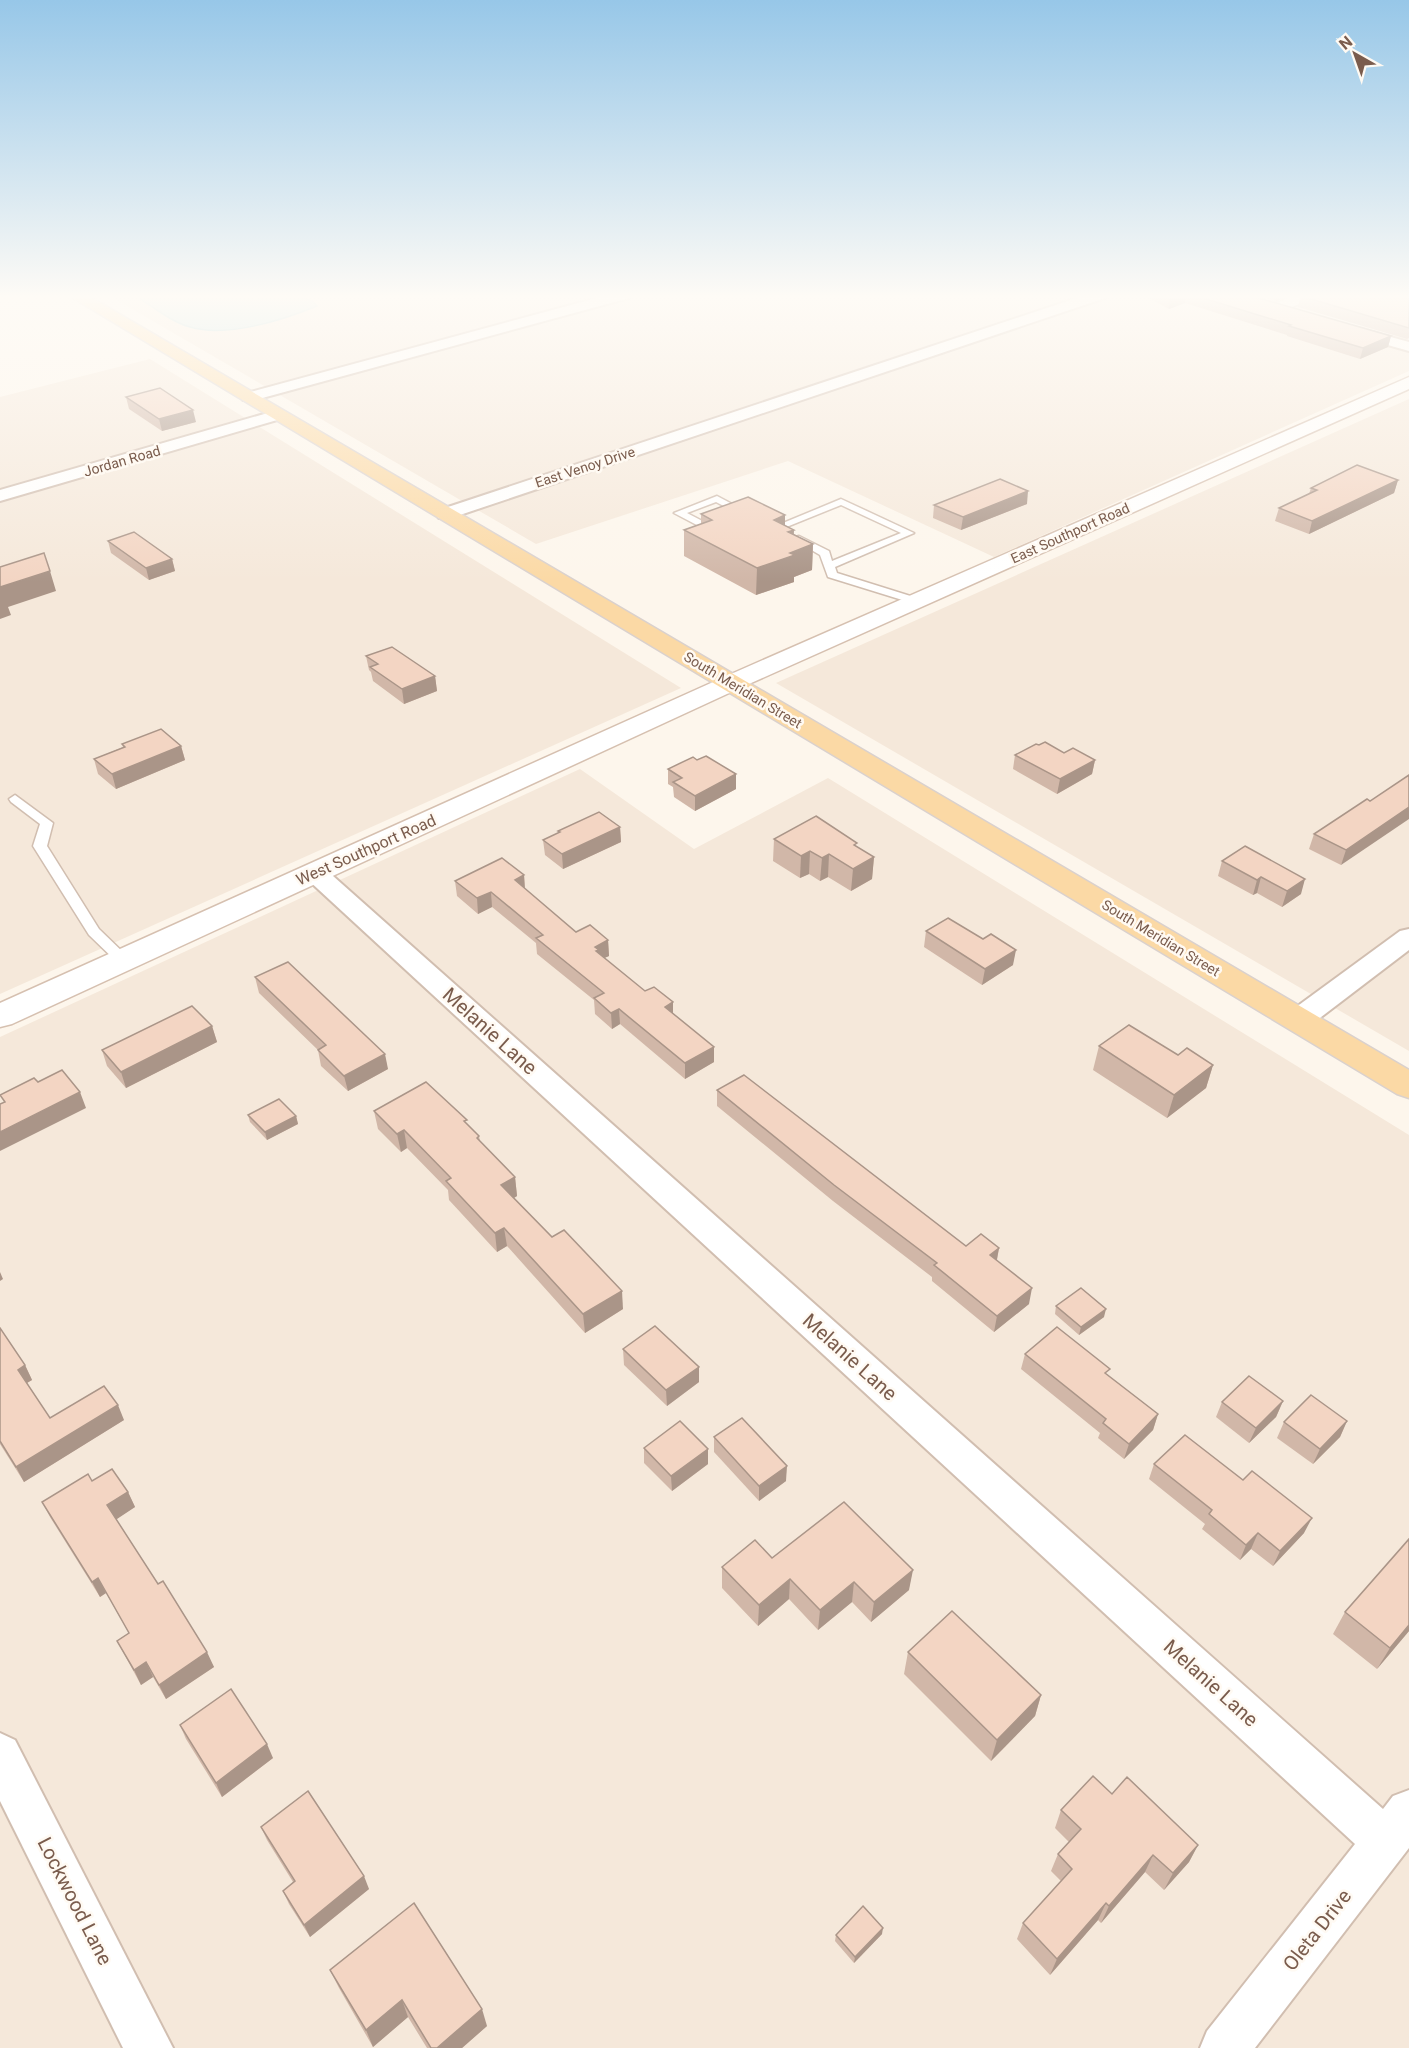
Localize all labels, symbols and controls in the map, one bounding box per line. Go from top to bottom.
north arrow [1325,24,1385,84]
text: N [1335,32,1356,54]
street label: Jordan Road [82,442,162,480]
street label: East Venoy Drive [533,443,637,491]
street label: East Southport Road [1008,500,1132,566]
street label: South Meridian Street [681,648,805,732]
street label: West Southport Road [293,811,439,889]
street label: South Meridian Street [1099,896,1223,980]
street label: Melanie Lane [438,982,542,1080]
street label: Melanie Lane [798,1308,902,1406]
street label: Melanie Lane [1159,1634,1263,1732]
street label: Lockwood Lane [32,1833,118,1969]
street label: Oleta Drive [1278,1885,1356,1975]

